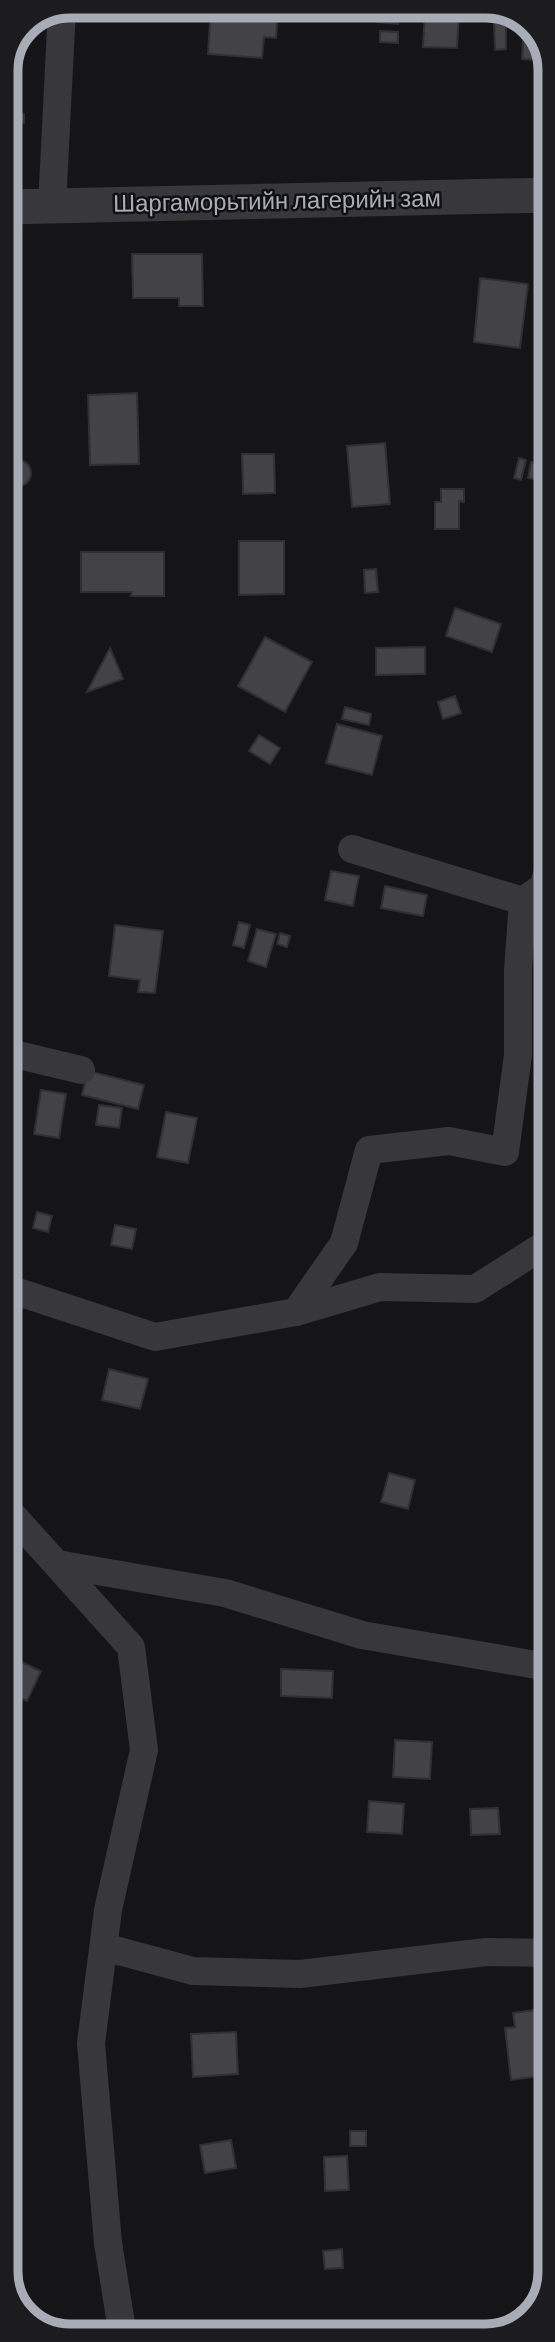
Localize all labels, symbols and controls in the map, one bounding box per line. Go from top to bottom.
street label: Шаргаморьтийн лагерийн зам [113,182,441,217]

